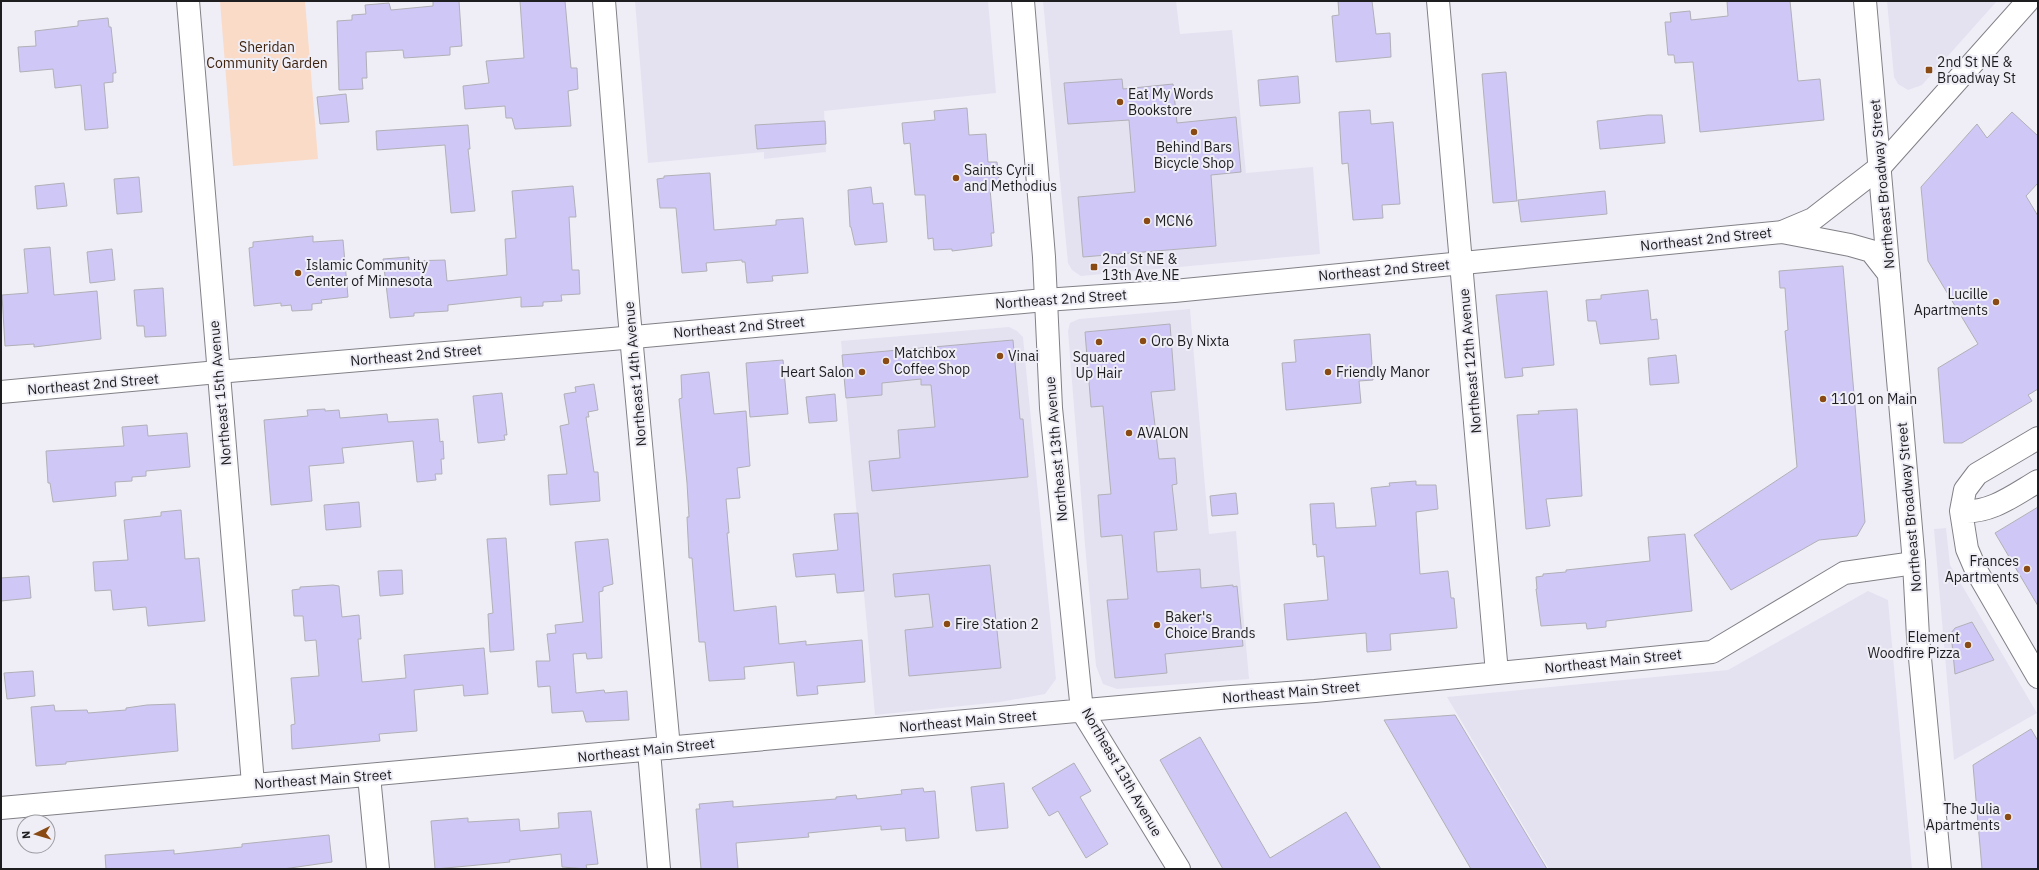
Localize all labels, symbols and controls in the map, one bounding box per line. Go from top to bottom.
park label: Sheridan Community Garden [206,38,328,72]
place label: 2nd St NE & Broadway St [1937,53,2016,87]
marker: 2nd St NE & Broadway St [1924,65,1934,75]
place label: Eat My Words Bookstore [1128,85,1214,119]
marker: Eat My Words Bookstore [1115,97,1125,107]
street label: Northeast Broadway Street [1866,98,1898,270]
marker: Behind Bars Bicycle Shop [1189,127,1199,137]
place label: Behind Bars Bicycle Shop [1154,138,1234,172]
place label: Saints Cyril and Methodius [964,161,1057,195]
marker: Saints Cyril and Methodius [951,173,961,183]
place label: MCN6 [1155,212,1193,230]
marker: MCN6 [1142,216,1152,226]
street label: Northeast 2nd Street [1639,223,1773,255]
place label: 2nd St NE & 13th Ave NE [1102,250,1180,284]
street label: Northeast 2nd Street [1317,255,1451,285]
place label: Islamic Community Center of Minnesota [306,256,433,290]
marker: 2nd St NE & 13th Ave NE [1089,262,1099,272]
marker: Islamic Community Center of Minnesota [293,268,303,278]
street label: Northeast 2nd Street [994,285,1128,313]
place label: Lucille Apartments [1914,285,1988,319]
street label: Northeast 12th Avenue [1455,287,1485,434]
marker: Lucille Apartments [1991,297,2001,307]
street label: Northeast 14th Avenue [620,300,650,447]
street label: Northeast 2nd Street [672,312,806,342]
street label: Northeast 15th Avenue [205,319,235,466]
place label: Oro By Nixta [1151,332,1230,350]
marker: Oro By Nixta [1138,336,1148,346]
marker: Squared Up Hair [1094,337,1104,347]
street label: Northeast 2nd Street [349,340,483,370]
place label: Matchbox Coffee Shop [894,344,970,378]
place label: Vinai [1008,347,1039,365]
place label: Squared Up Hair [1073,348,1125,382]
marker: Vinai [995,351,1005,361]
marker: Matchbox Coffee Shop [881,356,891,366]
place label: Heart Salon [780,363,854,381]
place label: Friendly Manor [1336,363,1430,381]
marker: Heart Salon [857,367,867,377]
marker: Friendly Manor [1323,367,1333,377]
street label: Northeast 2nd Street [26,369,160,399]
street label: Northeast 13th Avenue [1041,375,1071,522]
place label: 1101 on Main [1831,390,1917,408]
marker: 1101 on Main [1818,394,1828,404]
street label: Northeast Broadway Street [1893,421,1925,593]
place label: AVALON [1137,424,1189,442]
marker: AVALON [1124,428,1134,438]
place label: Frances Apartments [1945,552,2019,586]
marker: Frances Apartments [2022,564,2032,574]
place label: Baker's Choice Brands [1165,608,1256,642]
place label: Fire Station 2 [955,615,1039,633]
marker: Fire Station 2 [942,619,952,629]
marker: Baker's Choice Brands [1152,620,1162,630]
place label: Element Woodfire Pizza [1867,628,1961,662]
marker: Element Woodfire Pizza [1963,640,1973,650]
street label: Northeast Main Street [1543,645,1683,677]
street label: Northeast Main Street [1222,677,1361,707]
street label: Northeast 13th Avenue [1078,704,1166,840]
street label: Northeast Main Street [899,706,1038,736]
street label: Northeast Main Street [576,734,716,766]
street label: Northeast Main Street [254,765,392,793]
place label: The Julia Apartments [1926,800,2001,834]
marker: The Julia Apartments [2003,812,2013,822]
north arrow [16,814,56,854]
text: N [19,830,33,839]

